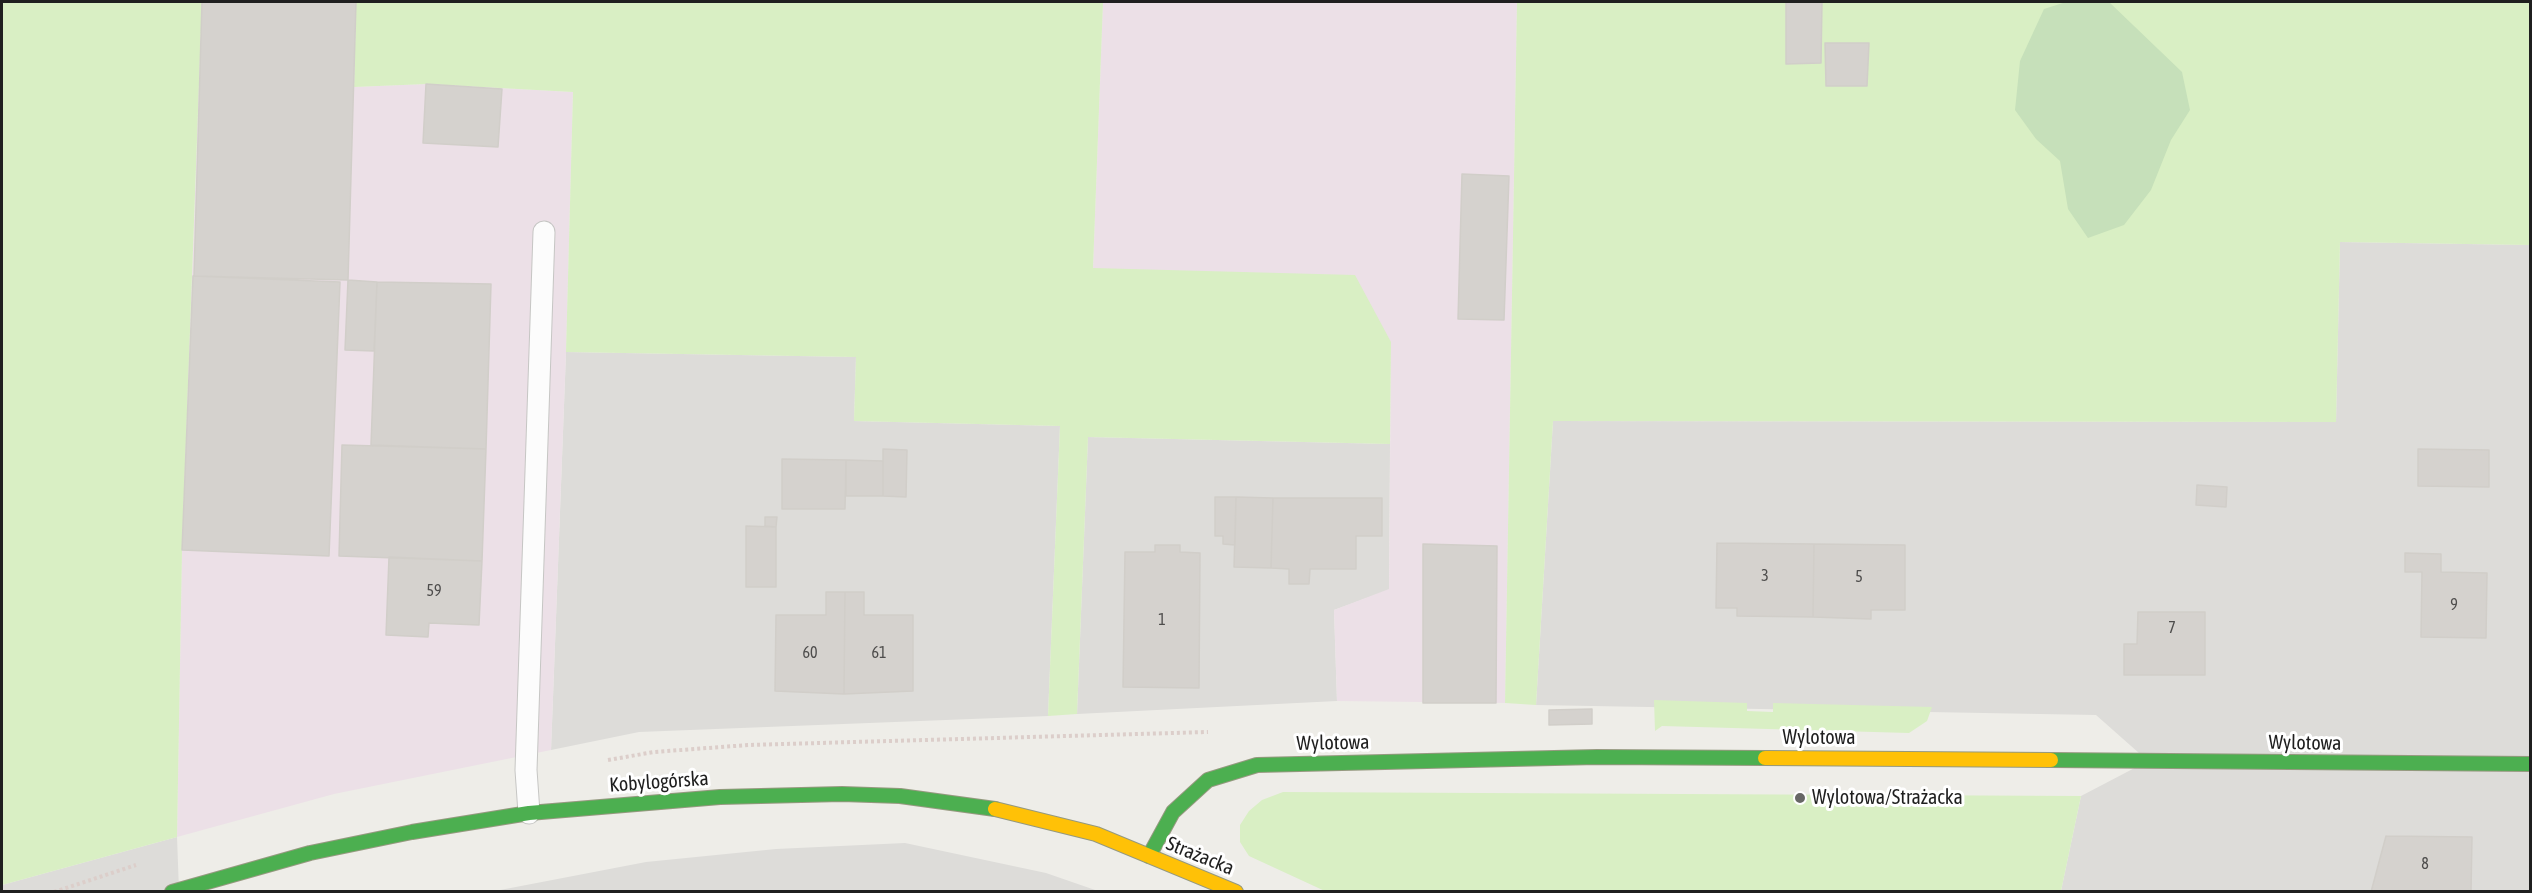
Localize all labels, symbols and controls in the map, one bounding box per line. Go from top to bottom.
house number: 3 [1761,566,1769,586]
house number: 5 [1855,567,1863,587]
house number: 59 [426,581,442,601]
house number: 9 [2450,595,2458,615]
house number: 1 [1158,610,1166,630]
house number: 7 [2168,618,2176,638]
house number: 60 [802,643,818,663]
house number: 61 [871,643,887,663]
street label: Wylotowa [1782,726,1856,750]
street label: Wylotowa [1296,730,1370,756]
street label: Wylotowa [2268,730,2342,756]
street label: Kobylogórska [609,767,709,797]
place label: Wylotowa/Strażacka [1812,786,1963,810]
marker: Wylotowa/Strażacka [1793,791,1807,805]
street label: Strażacka [1163,832,1237,880]
house number: 8 [2421,854,2429,874]

